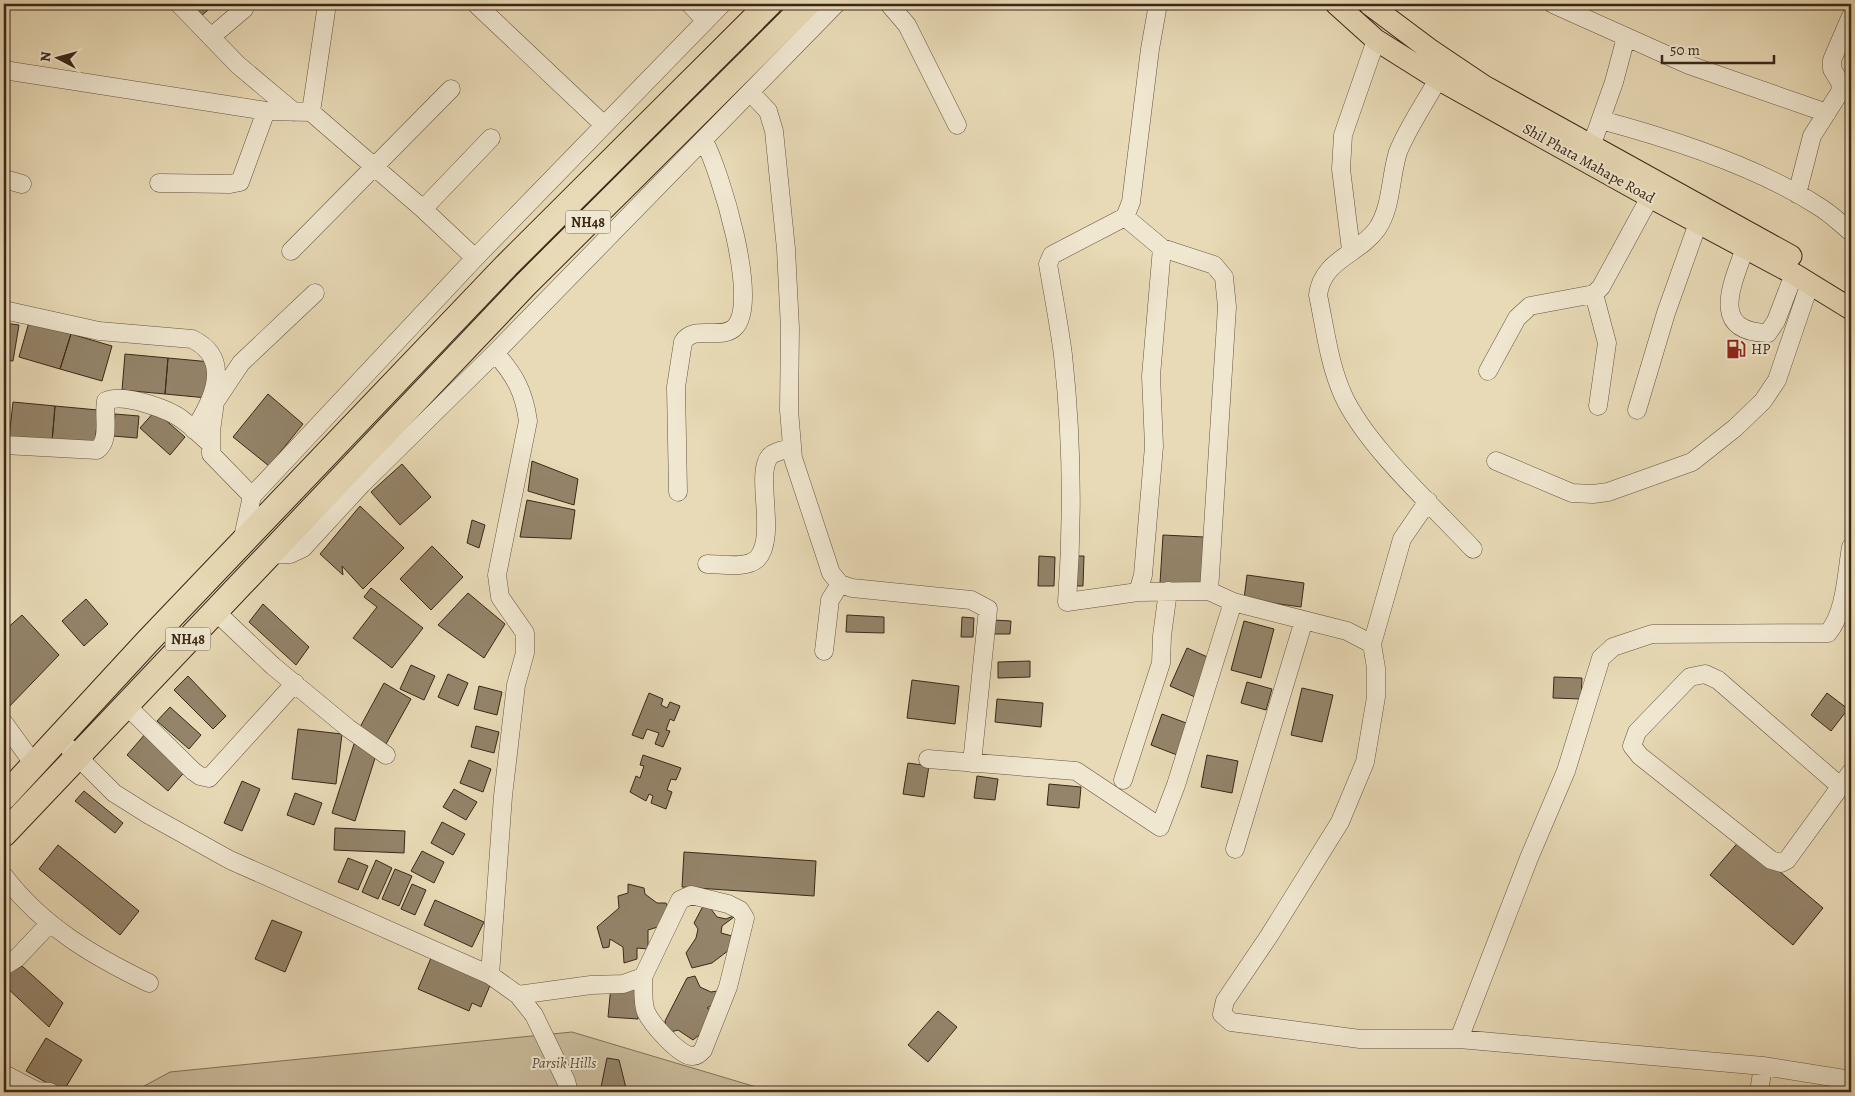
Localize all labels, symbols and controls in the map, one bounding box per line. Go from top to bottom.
north arrow [32,32,82,82]
scale bar [1662,32,1775,64]
text: 50 m [1670,40,1700,60]
text: N [36,51,56,63]
street label: Shil Phata Mahape Road [1519,118,1659,208]
road number: NH48 [566,210,610,233]
fuel station icon: HP [1725,338,1747,360]
place label: HP [1751,339,1771,359]
road number: NH48 [166,628,210,650]
park label: Parsik Hills [532,1053,596,1073]

